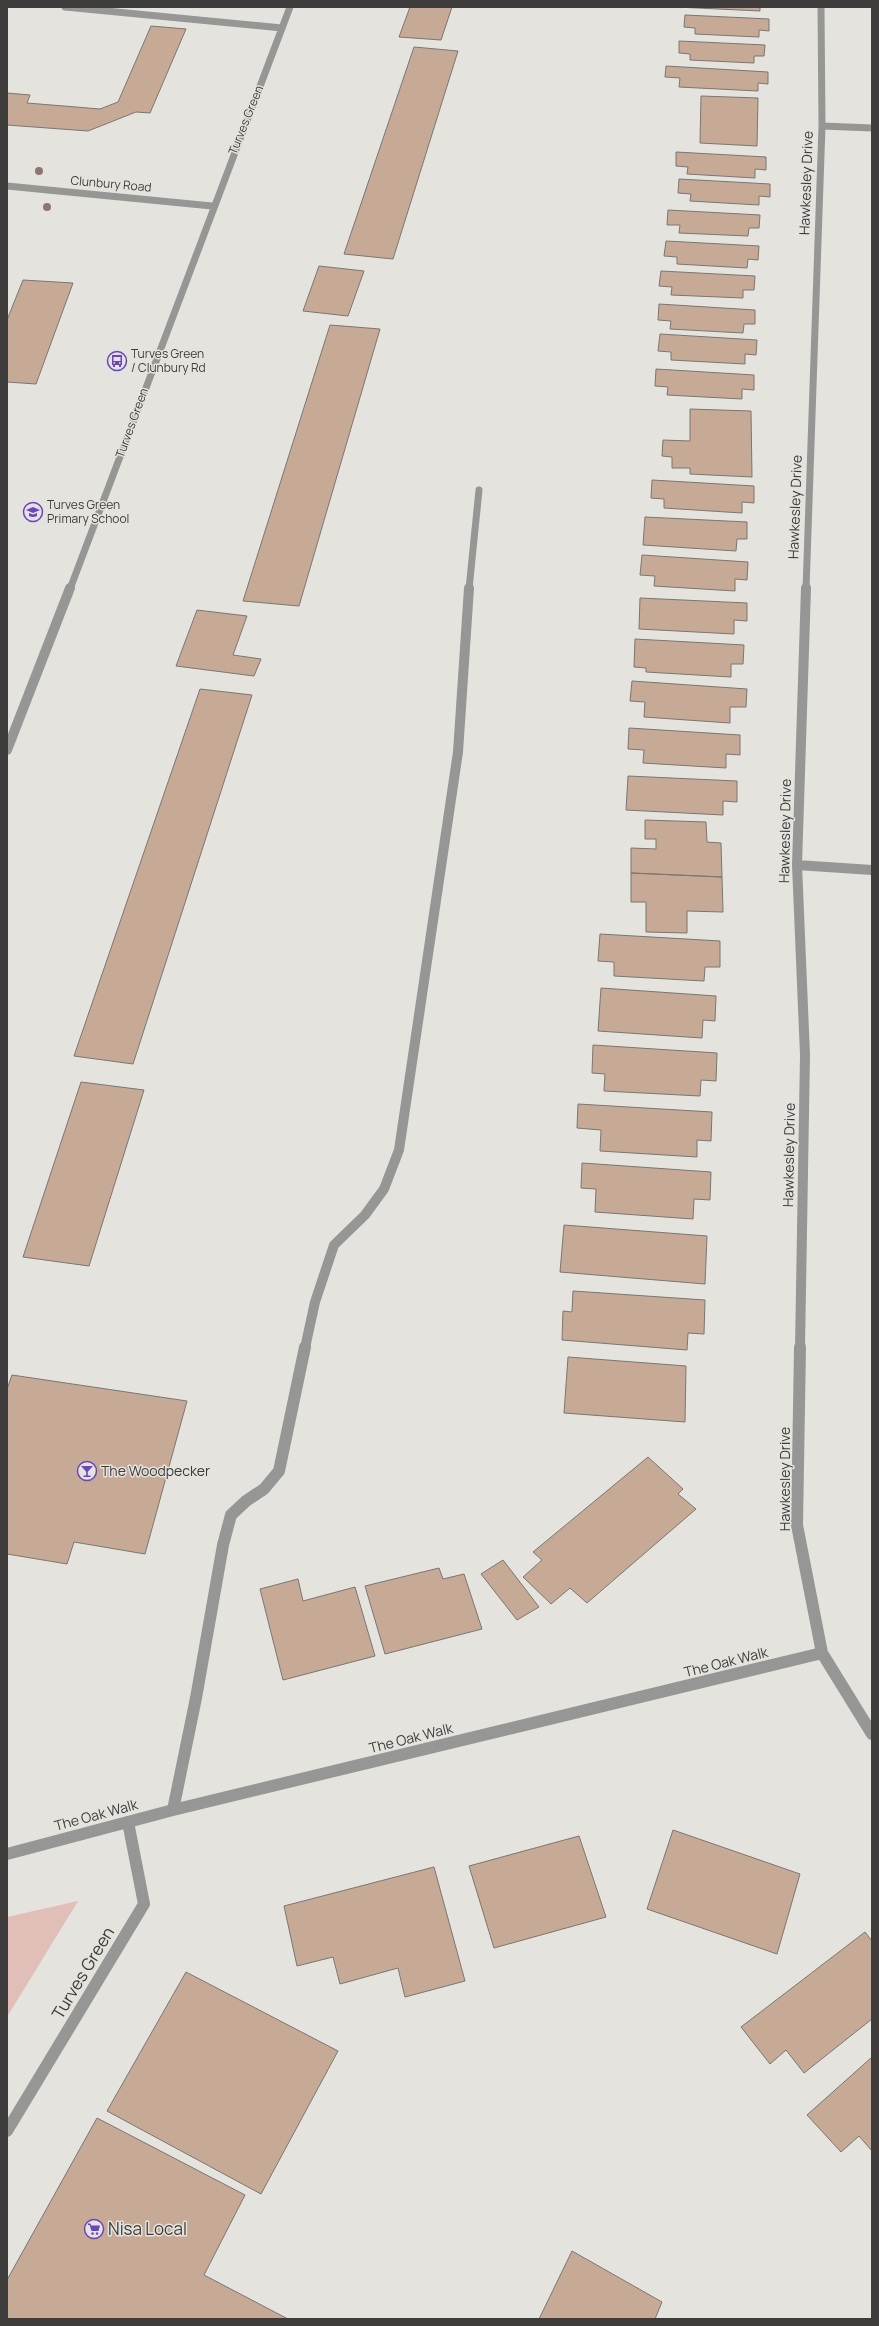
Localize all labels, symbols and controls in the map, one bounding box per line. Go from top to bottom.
street label: Turves Green [224,83,267,157]
street label: Hawkesley Drive [794,130,817,235]
street label: Clunbury Road [70,171,152,196]
place label: Turves Green / Clunbury Rd [131,345,206,376]
bus stop icon: Turves Green / Clunbury Rd [106,350,128,372]
street label: Turves Green [111,386,152,460]
street label: Hawkesley Drive [783,454,806,559]
place label: Turves Green Primary School [47,496,129,527]
school or university icon: Turves Green Primary School [22,501,44,523]
street label: Hawkesley Drive [774,779,795,883]
street label: Hawkesley Drive [778,1103,799,1207]
street label: Hawkesley Drive [775,1427,794,1531]
bar icon: The Woodpecker [76,1460,98,1482]
place label: The Woodpecker [101,1461,210,1480]
street label: The Oak Walk [682,1642,771,1681]
street label: The Oak Walk [367,1718,456,1757]
street label: The Oak Walk [52,1794,141,1835]
street label: Turves Green [46,1922,119,2023]
place label: Nisa Local [108,2217,187,2240]
supermarket icon: Nisa Local [83,2218,105,2240]

